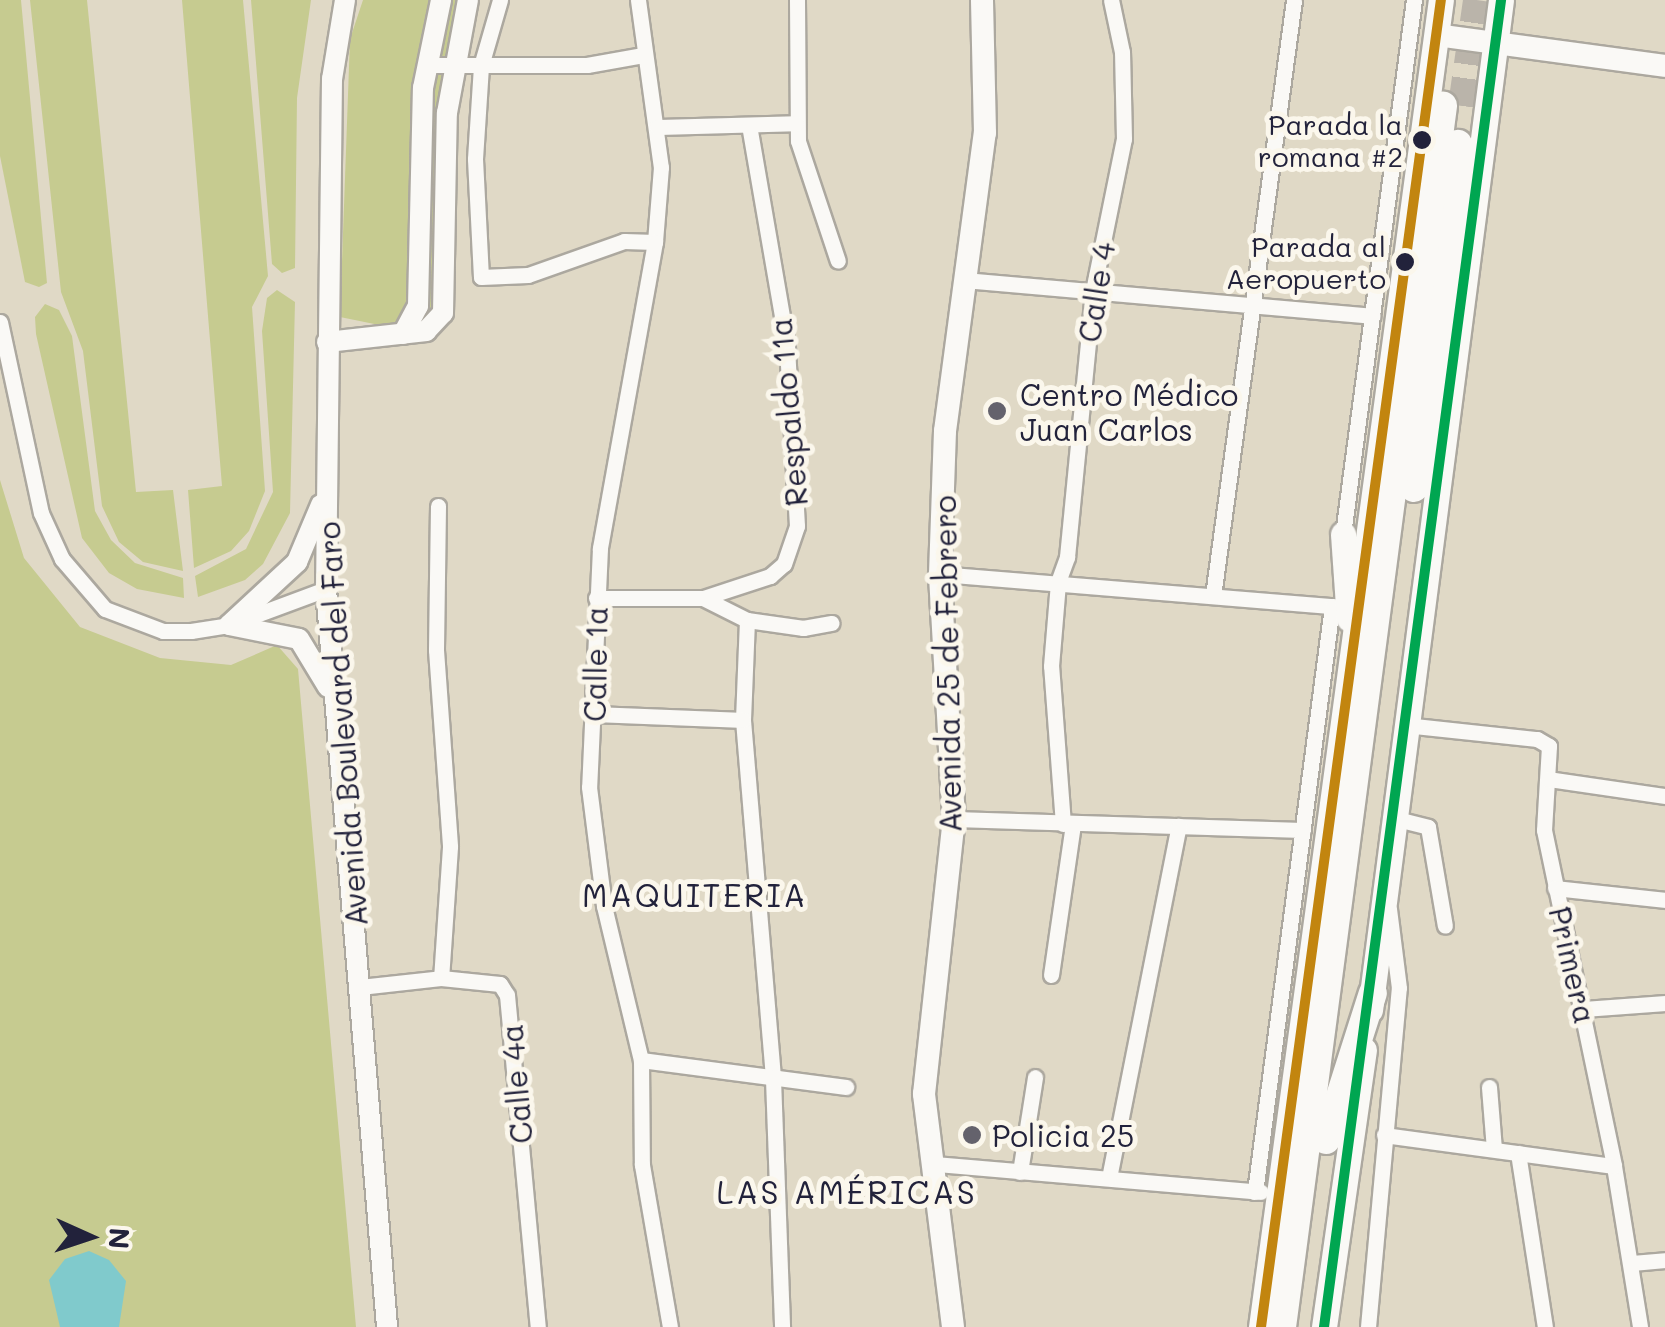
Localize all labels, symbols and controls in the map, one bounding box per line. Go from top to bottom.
place label: Parada la romana #2 [1258,107,1403,173]
marker: Parada la romana #2 [1412,130,1432,150]
place label: Parada al Aeropuerto [1226,229,1386,295]
street label: Calle 4 [1070,239,1122,345]
marker: Parada al Aeropuerto [1395,252,1415,272]
street label: Respaldo 11a [762,316,814,508]
place label: Centro Médico Juan Carlos [1020,376,1238,446]
marker: Centro Médico Juan Carlos [984,398,1010,424]
street label: Avenida 25 de Febrero [926,495,968,833]
street label: Avenida Boulevard del Faro [310,520,374,928]
street label: Calle 1a [576,606,614,722]
district label: MAQUITERIA [582,875,808,913]
street label: Primera [1542,903,1604,1027]
street label: Calle 4a [493,1023,539,1145]
place label: Policia 25 [992,1117,1134,1153]
marker: Policia 25 [961,1124,983,1146]
district label: LAS AMÉRICAS [717,1172,977,1210]
north arrow [40,1187,140,1287]
text: N [101,1227,138,1250]

